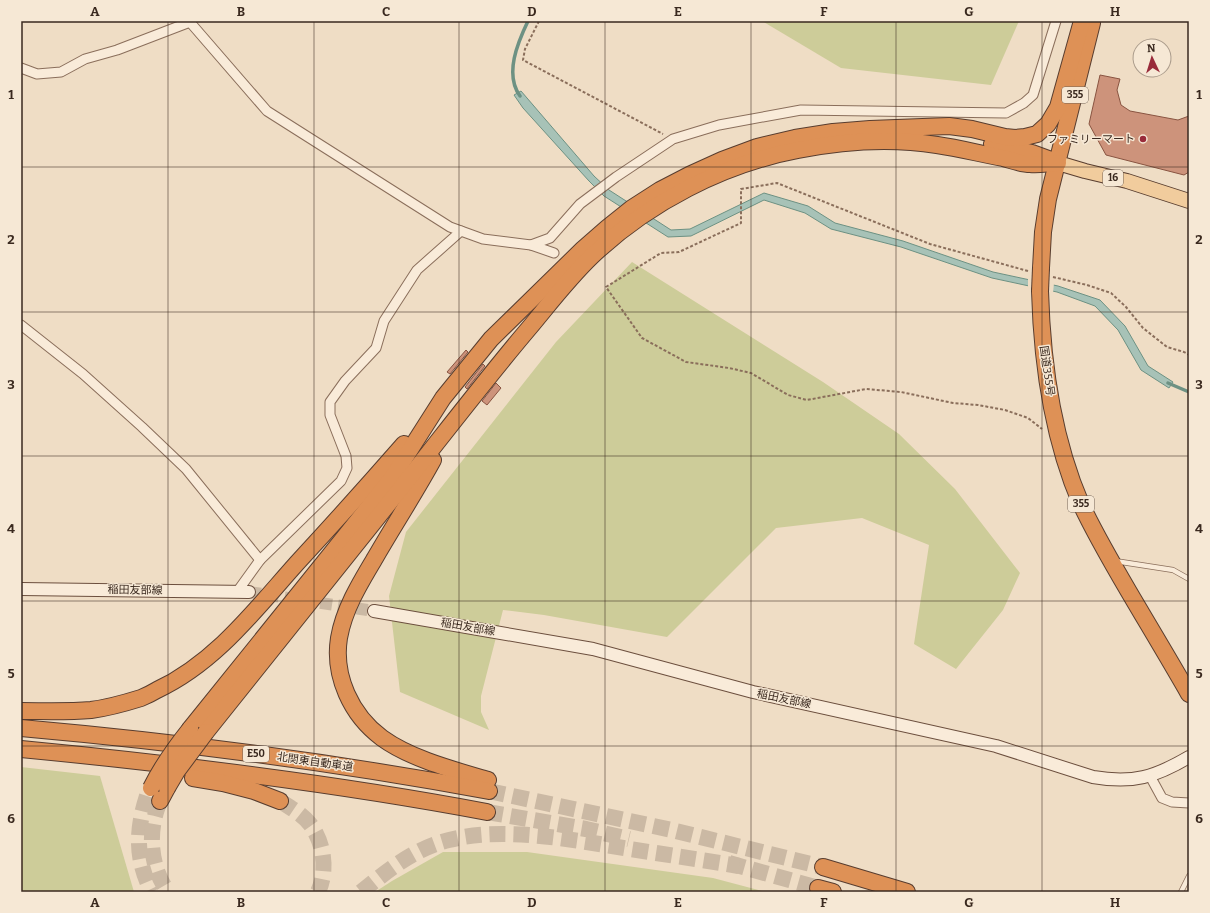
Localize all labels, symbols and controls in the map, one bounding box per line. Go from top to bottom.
text: A [90,4,100,19]
text: B [237,4,245,19]
text: C [382,4,390,19]
text: D [527,4,537,19]
text: E [674,4,682,19]
text: F [820,4,828,19]
text: G [964,4,974,19]
text: H [1110,4,1120,19]
north arrow [1132,38,1172,78]
text: N [1147,42,1157,55]
text: 1 [8,87,14,102]
road number: 355 [1062,87,1088,103]
text: 1 [1196,87,1202,102]
place label: ファミリーマート [1047,133,1135,146]
marker: ファミリーマート [1138,134,1148,144]
road number: 16 [1103,170,1123,186]
text: 2 [7,232,15,247]
text: 2 [1195,232,1203,247]
street label: 国道355号 [1037,345,1057,397]
text: 3 [7,377,15,392]
text: 3 [1195,377,1203,392]
road number: 355 [1068,496,1094,512]
text: 4 [7,521,15,536]
text: 4 [1195,521,1203,536]
street label: 稲田友部線 [107,583,163,597]
street label: 稲田友部線 [440,616,496,638]
text: 5 [7,666,15,681]
text: 5 [1195,666,1203,681]
street label: 稲田友部線 [756,687,812,711]
road number: E50 [243,746,269,762]
street label: 北関東自動車道 [276,750,354,774]
text: 6 [7,811,15,826]
text: 6 [1195,811,1203,826]
text: A [90,895,100,910]
text: B [237,895,245,910]
text: C [382,895,390,910]
text: D [527,895,537,910]
text: E [674,895,682,910]
text: F [820,895,828,910]
text: G [964,895,974,910]
text: H [1110,895,1120,910]

